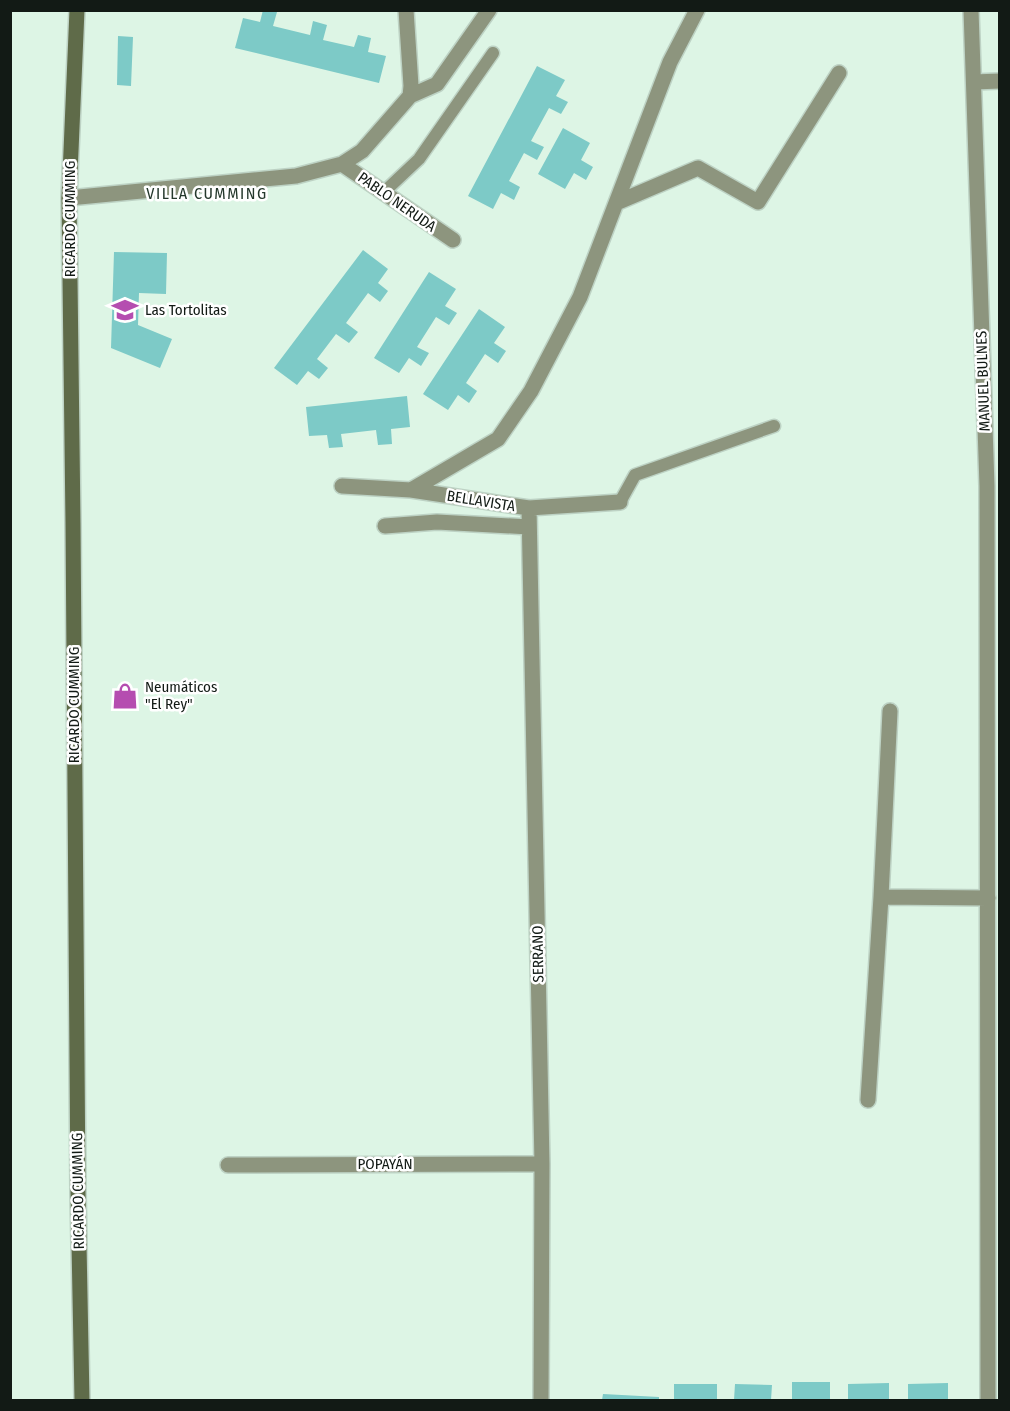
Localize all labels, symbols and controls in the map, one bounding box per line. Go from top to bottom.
street label: RICARDO CUMMING [61,161,79,277]
street label: PABLO NERUDA [354,168,440,236]
district label: VILLA CUMMING [146,184,268,203]
school or university icon: Las Tortolitas [110,295,140,325]
place label: Las Tortolitas [145,301,227,319]
street label: MANUEL BULNES [972,330,994,432]
street label: BELLAVISTA [446,487,517,515]
street label: RICARDO CUMMING [65,647,83,763]
place label: Neumáticos "El Rey" [145,678,217,713]
shop icon: Neumáticos "El Rey" [110,681,140,711]
street label: SERRANO [529,925,547,983]
street label: RICARDO CUMMING [68,1133,88,1249]
street label: POPAYÁN [357,1155,413,1173]

